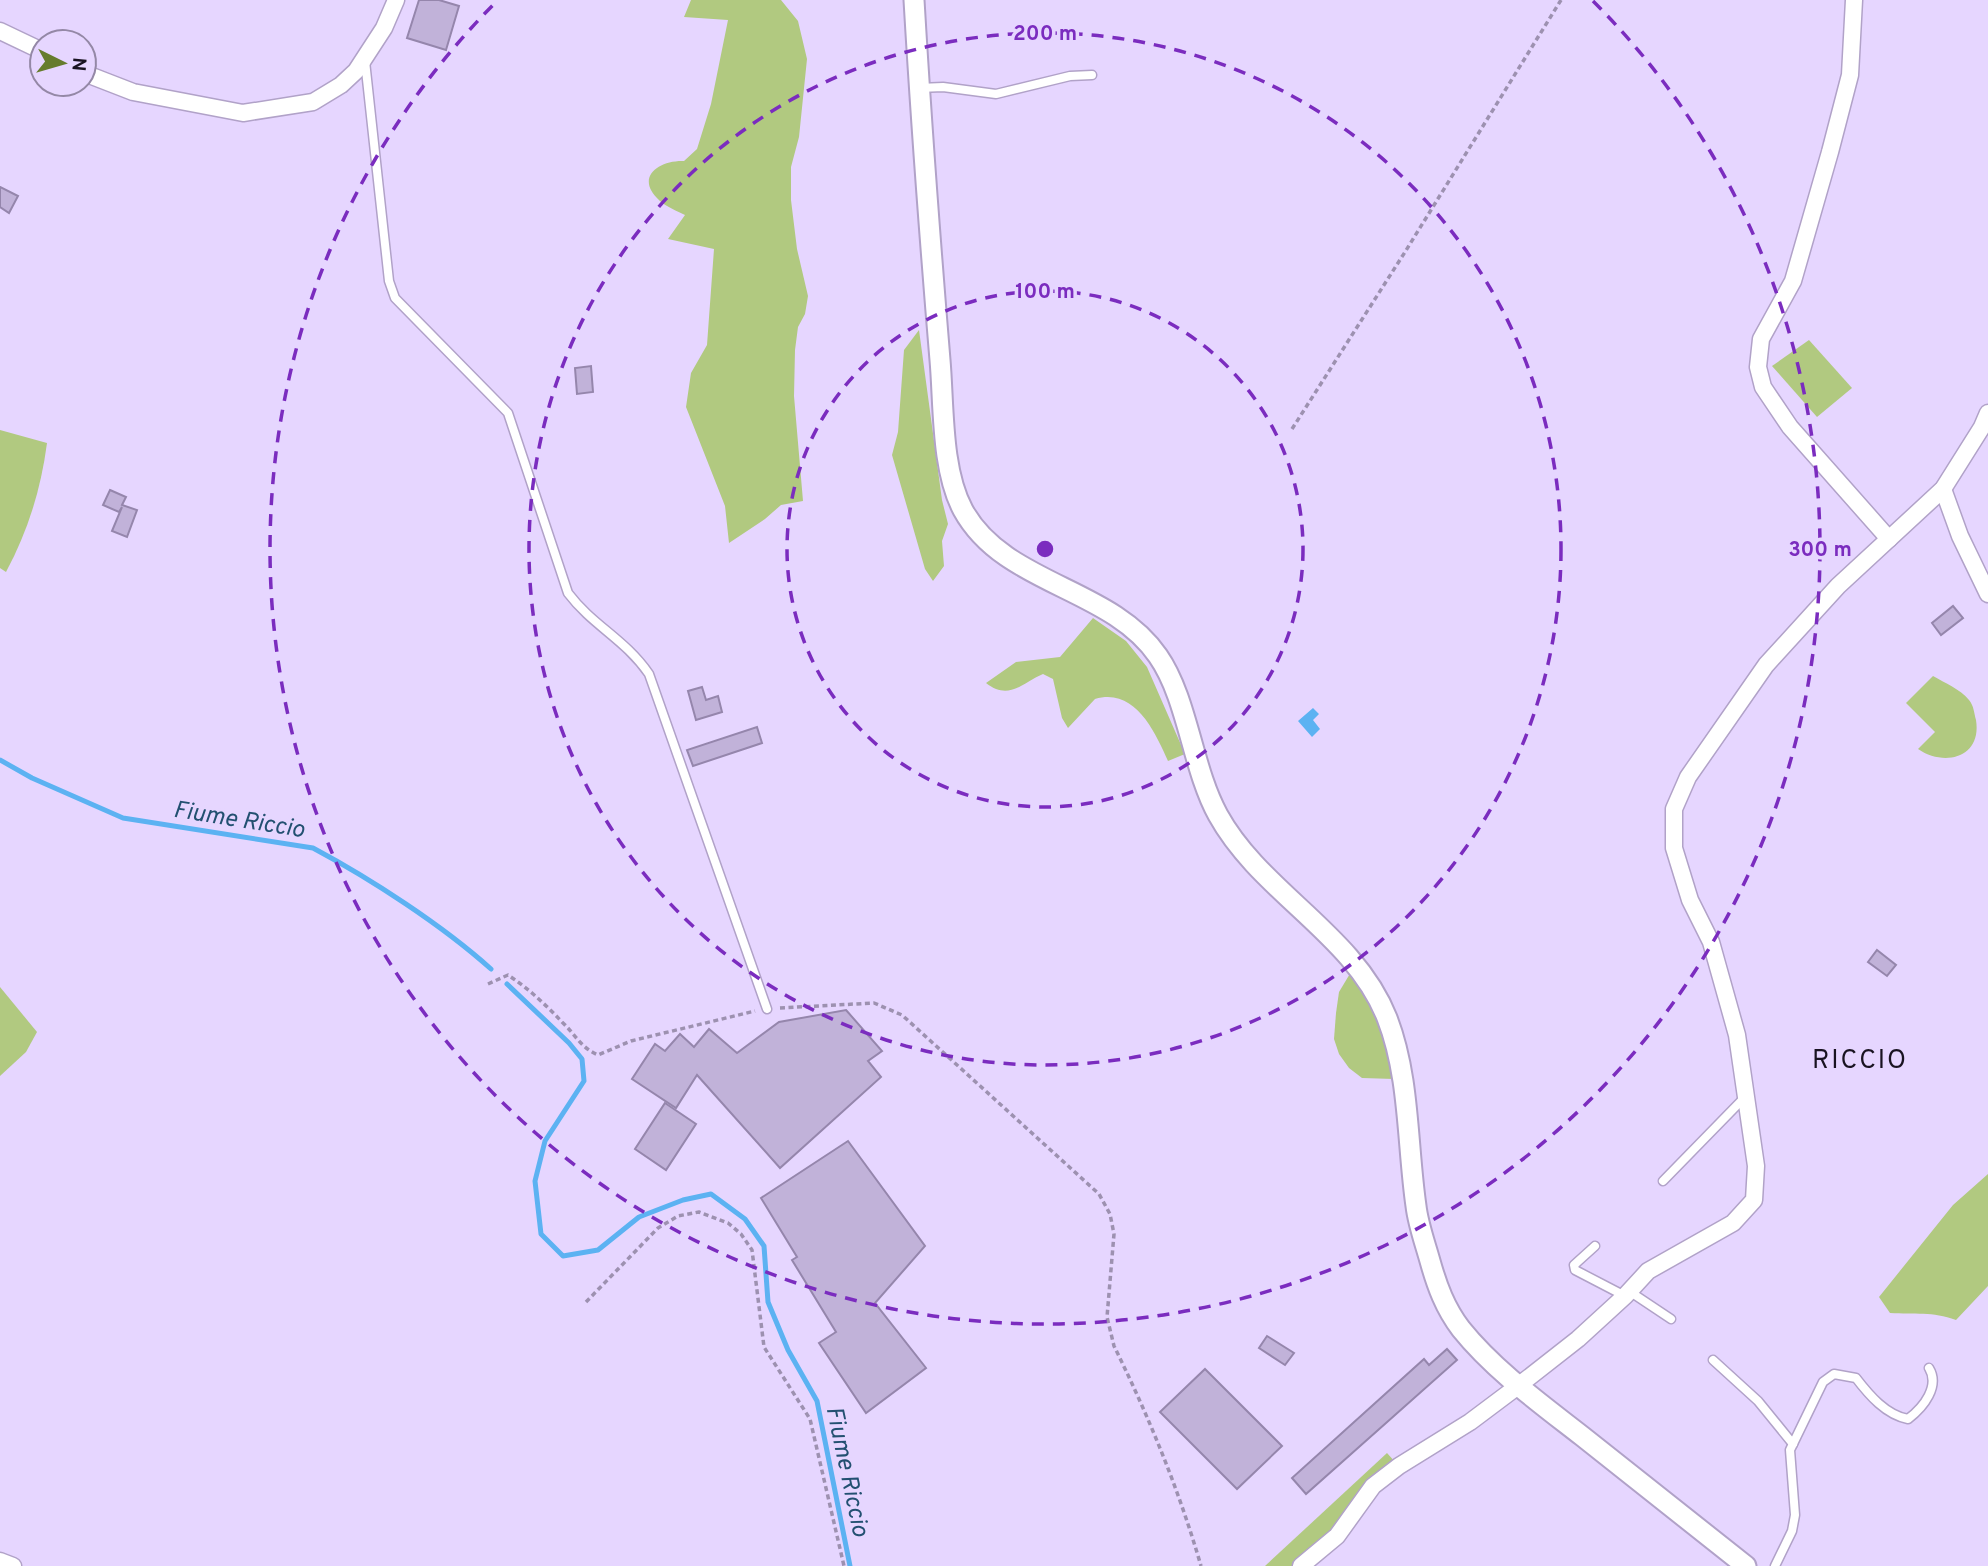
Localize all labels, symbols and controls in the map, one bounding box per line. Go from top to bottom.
text: 200 m [1013,21,1077,48]
north arrow [28,28,98,98]
text: N [65,56,90,72]
text: 100 m [1015,279,1075,306]
centre of rings [1033,537,1057,561]
text: 300 m [1788,537,1852,564]
water label: Fiume Riccio [171,796,307,846]
district label: RICCIO [1812,1045,1908,1078]
water label: Fiume Riccio [818,1404,875,1540]

